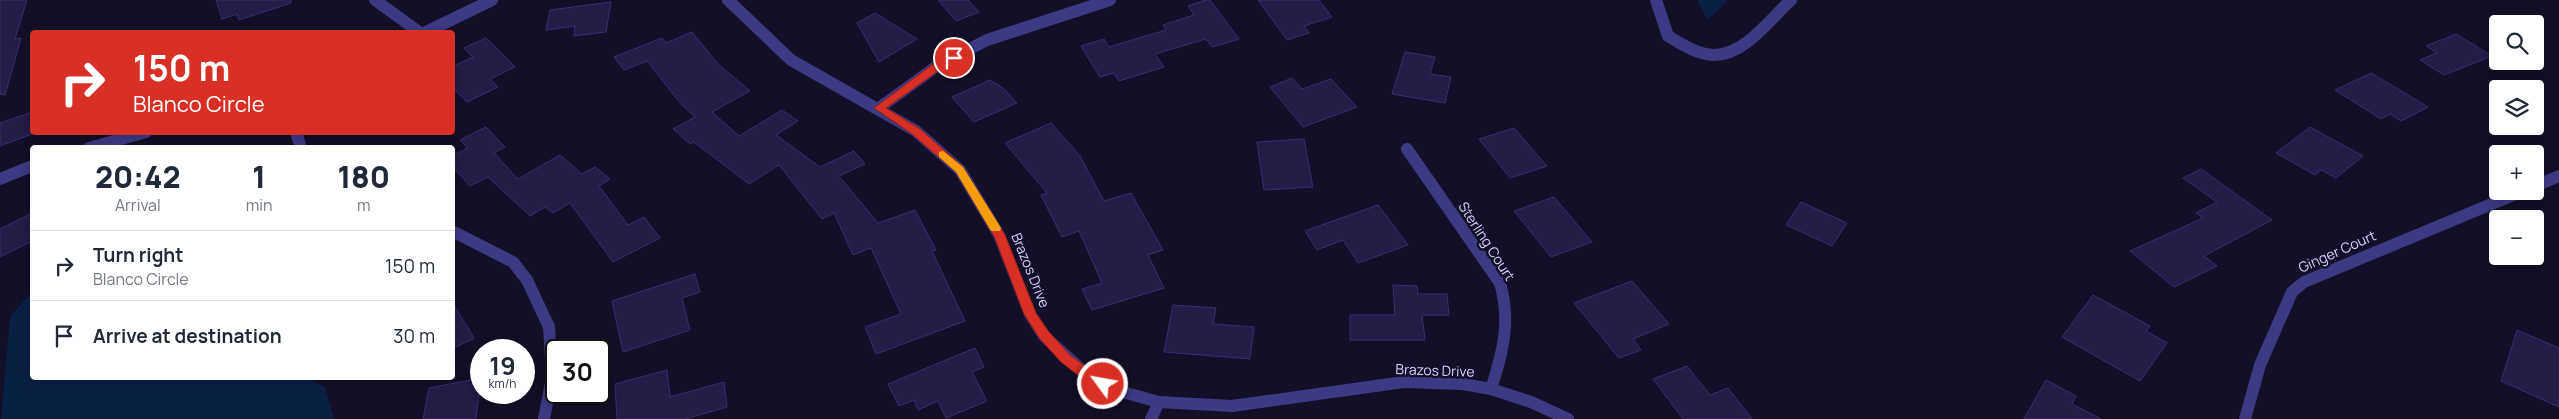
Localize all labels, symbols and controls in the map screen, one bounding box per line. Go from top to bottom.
map controls [2489,15,2544,265]
button: search [2489,15,2544,70]
pin [933,37,975,79]
text: 150 m [133,44,230,92]
icon: arrive [940,44,968,72]
icon: right [50,50,115,115]
button: layers [2489,80,2544,135]
text: Blanco Circle [133,89,265,119]
button: + [2489,145,2544,200]
text: 20:42 [95,156,181,197]
text: 1 [252,156,266,197]
text: 180 [337,156,390,197]
text: Arrival [115,194,161,216]
text: min [246,194,272,216]
text: m [357,194,370,216]
street label: Sterling Court [1454,198,1520,284]
button: − [2489,210,2544,265]
street label: Ginger Court [2295,225,2379,277]
street label: Brazos Drive [1007,230,1055,310]
text: Turn right [93,242,183,268]
icon: right [50,252,78,280]
text: 150 m [385,253,435,279]
text: Blanco Circle [93,268,189,290]
icon: arrive [50,322,78,350]
text: Arrive at destination [93,323,282,349]
text: 30 m [393,323,435,349]
speed limit sign: 30 [545,339,610,404]
text: 19 [489,348,516,383]
position arrow [1076,357,1128,409]
street label: Brazos Drive [1395,359,1475,381]
text: km/h [489,375,516,392]

